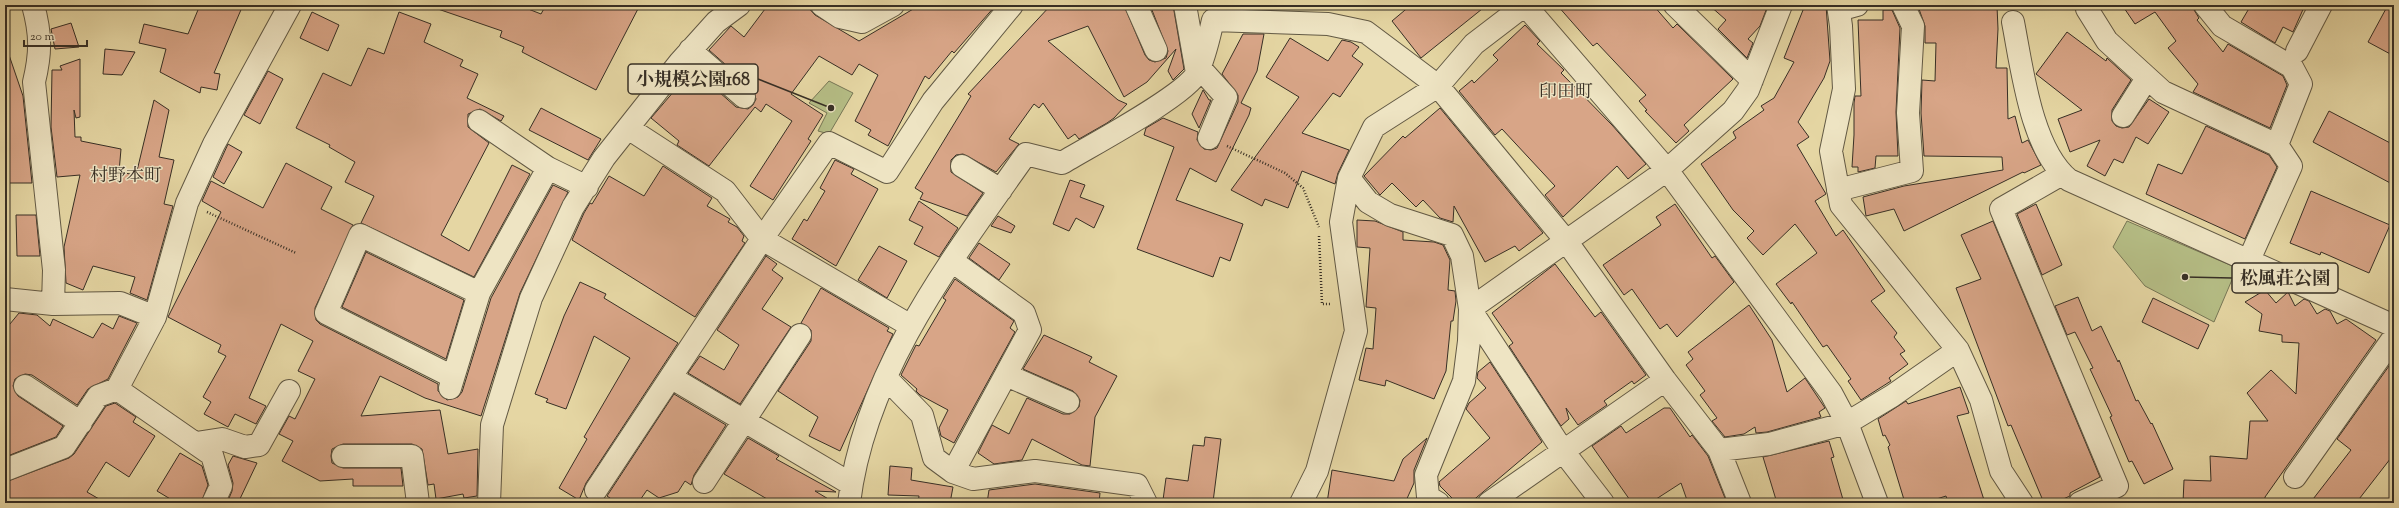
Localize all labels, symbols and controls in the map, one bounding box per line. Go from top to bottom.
scale bar [24,22,87,48]
text: 20 m [30,28,55,46]
callout: 小規模公園168 [628,64,758,94]
text: 小規模公園168 [636,68,750,94]
district label: 印田町 [1539,80,1593,106]
district label: 村野本町 [90,164,162,190]
callout: 松風荘公園 [2232,263,2338,293]
text: 松風荘公園 [2240,267,2330,293]

